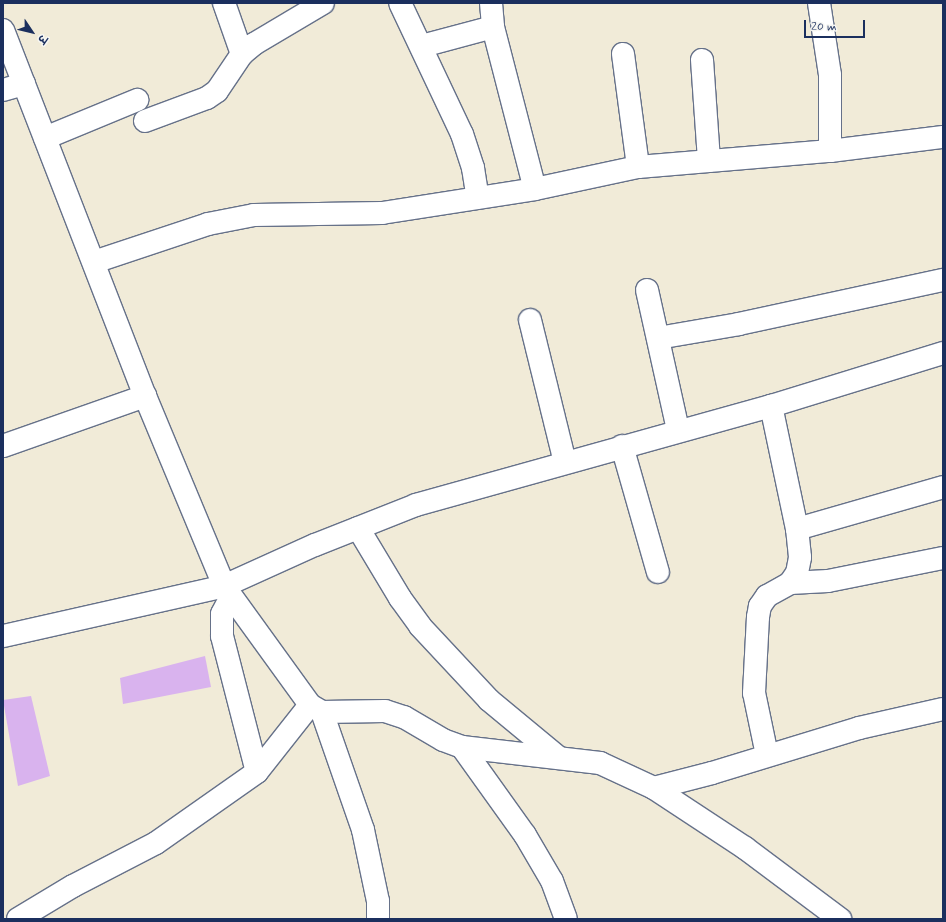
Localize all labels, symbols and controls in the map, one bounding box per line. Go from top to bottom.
north arrow [12,12,52,52]
scale bar [806,12,867,38]
text: 20 m [811,19,837,35]
text: उ [34,32,50,46]

